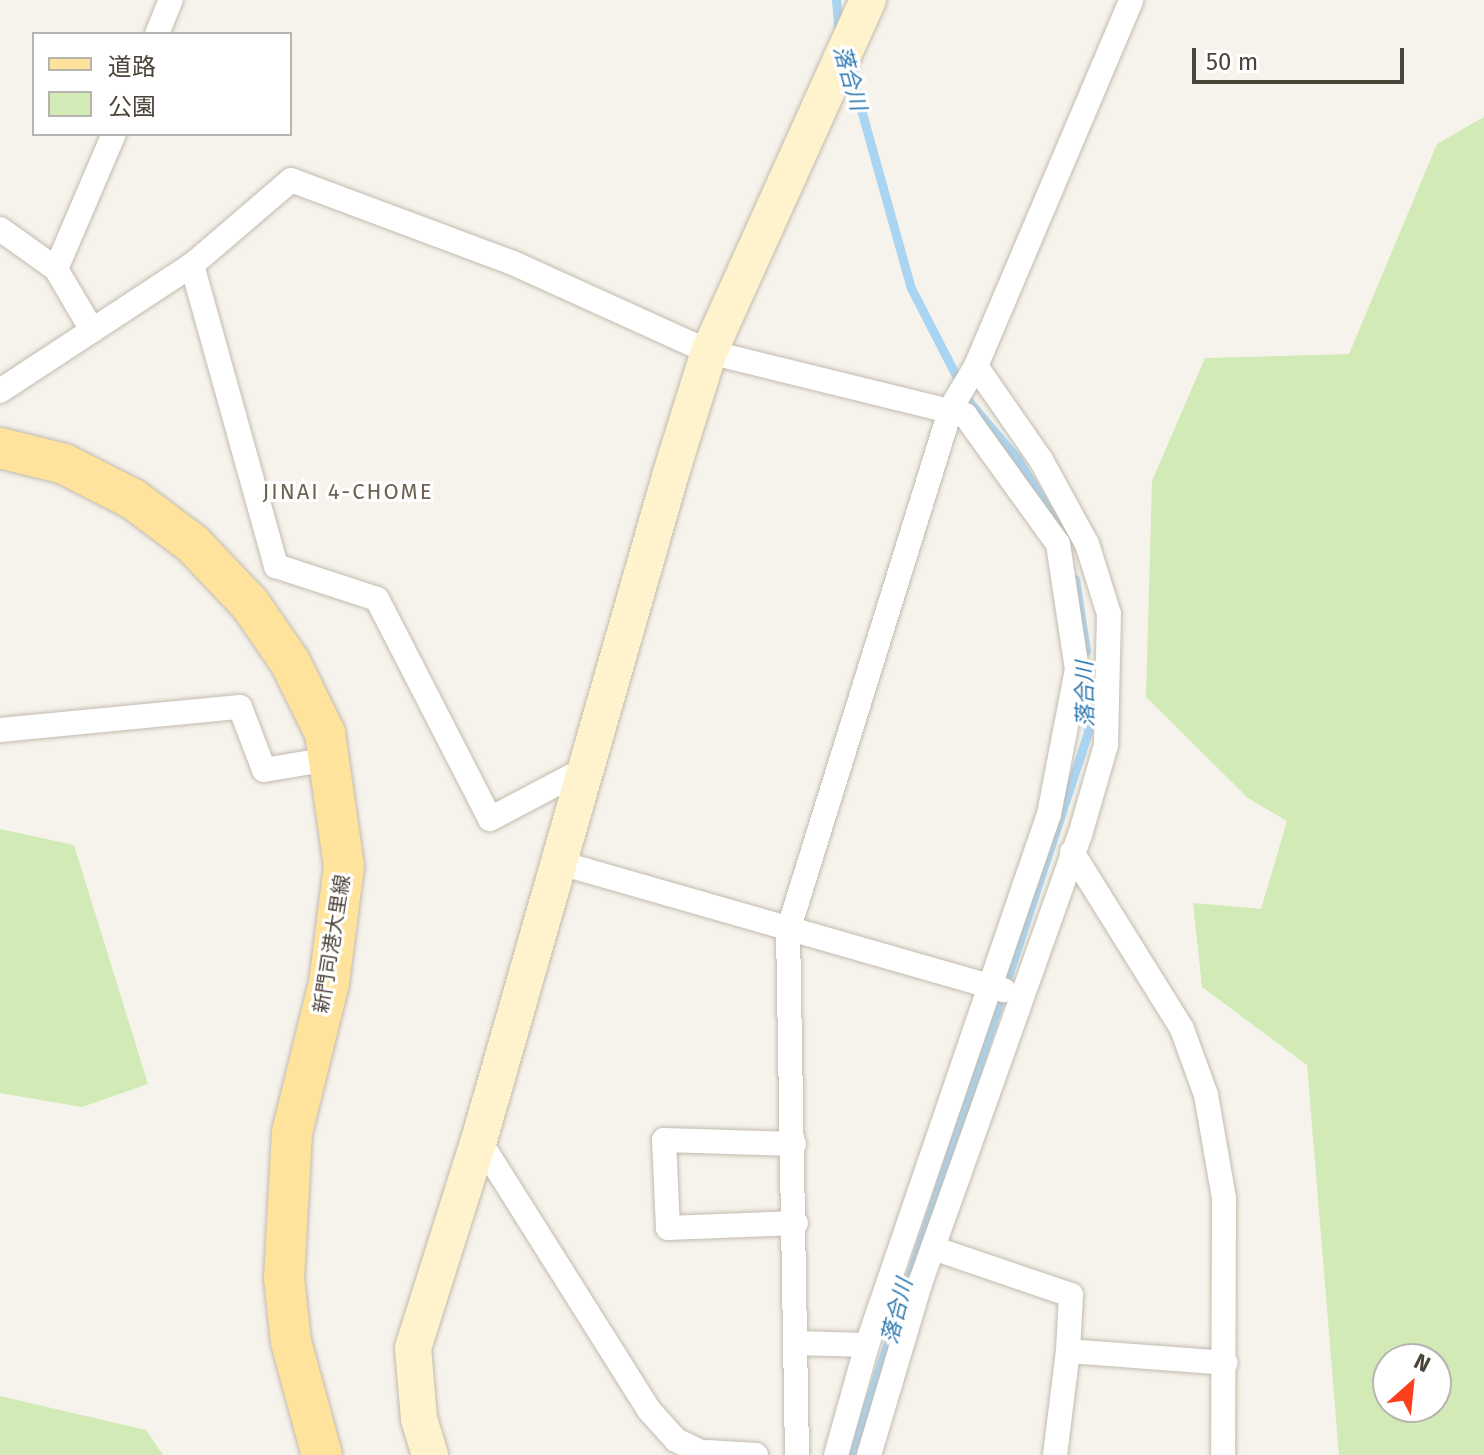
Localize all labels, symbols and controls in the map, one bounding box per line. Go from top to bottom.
legend [32,32,292,136]
scale bar [1196,32,1408,82]
water label: 落合川 [828,43,872,113]
text: 50 m [1206,48,1258,76]
text: 道路 [108,53,156,81]
text: 公園 [108,93,156,121]
district label: JINAI 4-CHOME [263,479,433,505]
water label: 落合川 [1071,661,1099,727]
street label: 新門司港大里線 [309,873,355,1015]
water label: 落合川 [876,1276,918,1346]
north arrow [1372,1343,1452,1423]
text: N [1410,1348,1435,1378]

